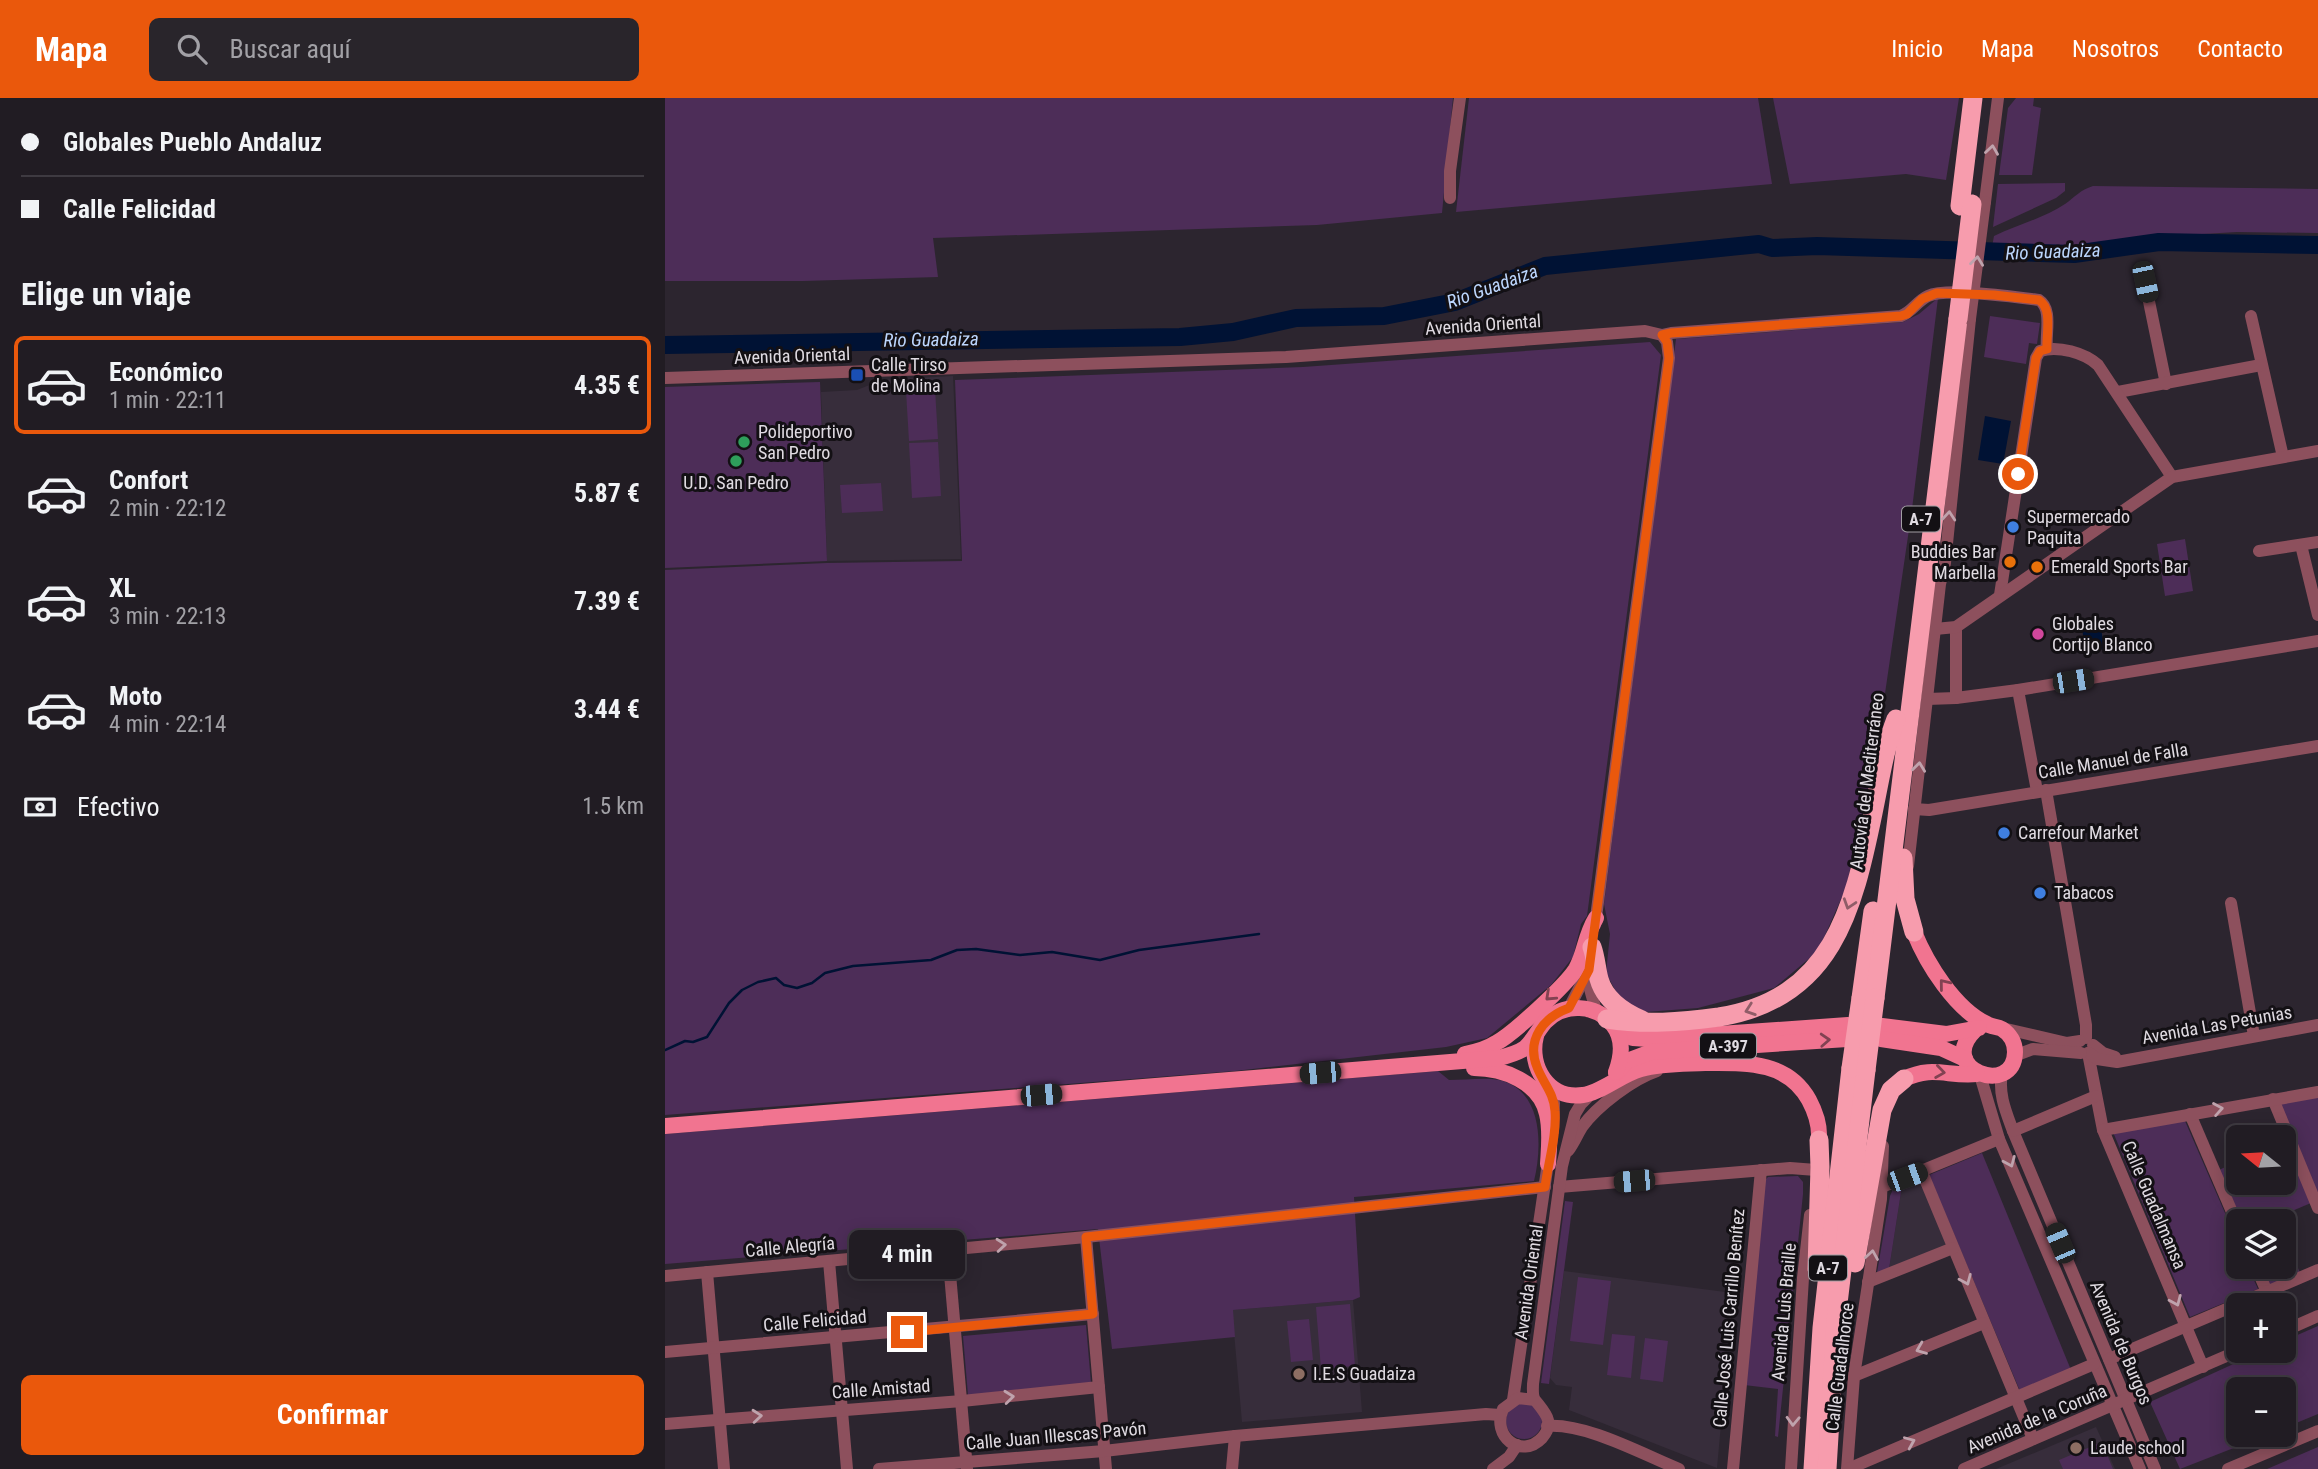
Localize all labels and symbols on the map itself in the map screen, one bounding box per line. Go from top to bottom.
one-way arrow [1984,144,1999,156]
water label: Rio Guadaiza [2005,238,2101,265]
one-way arrow [1970,255,1985,266]
water label: Rio Guadaiza [1443,259,1541,314]
car [2131,259,2160,305]
street label: Avenida Oriental [1424,310,1542,339]
water label: Rio Guadaiza [883,327,979,352]
street label: Avenida Oriental [734,343,850,368]
place label: Calle Tirso de Molina [871,354,947,396]
marker: Calle Tirso de Molina [849,367,865,383]
place label: Polideportivo San Pedro [758,421,852,463]
marker: Polideportivo San Pedro [736,434,752,450]
marker: U.D. San Pedro [728,453,744,469]
route start [2002,458,2034,490]
place label: U.D. San Pedro [683,472,789,493]
road number: A-7 [1902,506,1940,532]
place label: Supermercado Paquita [2027,506,2130,548]
one-way arrow [1941,511,1956,522]
marker: Supermercado Paquita [2005,519,2021,535]
place label: Buddies Bar Marbella [1911,541,1997,583]
marker: Buddies Bar Marbella [2002,554,2018,570]
place label: Emerald Sports Bar [2051,556,2188,577]
marker: Emerald Sports Bar [2029,559,2045,575]
place label: Globales Cortijo Blanco [2052,613,2152,655]
marker: Globales Cortijo Blanco [2030,626,2046,642]
car [2051,667,2096,695]
street label: Autovía del Mediterráneo [1845,691,1888,870]
street label: Calle Manuel de Falla [2037,738,2189,783]
one-way arrow [1911,761,1926,773]
place label: Carrefour Market [2018,822,2139,843]
marker: Carrefour Market [1996,825,2012,841]
place label: Tabacos [2054,882,2114,903]
marker: Tabacos [2032,885,2048,901]
one-way arrow [1842,897,1857,909]
one-way arrow [1940,980,1952,993]
one-way arrow [1545,988,1558,1001]
street label: Avenida Las Petunias [2140,1001,2294,1048]
one-way arrow [1745,1002,1757,1016]
one-way arrow [1820,1032,1831,1047]
road number: A-397 [1700,1034,1756,1058]
car [1299,1061,1342,1085]
one-way arrow [1934,1064,1946,1079]
car [1020,1083,1063,1107]
one-way arrow [2212,1102,2224,1117]
north arrow [2226,1125,2296,1195]
street label: Calle Guadalmansa [2118,1138,2191,1272]
one-way arrow [2002,1155,2016,1168]
car [1884,1160,1931,1194]
car [1613,1169,1656,1193]
street label: Calle José Luis Carrillo Benítez [1708,1207,1749,1428]
car [2043,1220,2078,1266]
street label: Avenida Oriental [1510,1223,1547,1341]
callout: 4 min [849,1230,965,1280]
street label: Calle Alegría [744,1232,836,1261]
one-way arrow [996,1238,1007,1253]
street label: Avenida Luis Braille [1767,1242,1800,1382]
one-way arrow [1864,1249,1879,1261]
road number: A-7 [1809,1256,1847,1280]
one-way arrow [1958,1274,1972,1286]
street label: Avenida de Burgos [2086,1278,2157,1408]
one-way arrow [2168,1294,2182,1306]
street label: Calle Guadalhorce [1821,1302,1858,1432]
street label: Calle Felicidad [762,1306,868,1335]
route end [891,1316,923,1348]
one-way arrow [1916,1340,1928,1354]
place label: I.E.S Guadaiza [1313,1363,1416,1384]
marker: I.E.S Guadaiza [1291,1366,1307,1382]
street label: Calle Amistad [831,1375,931,1402]
street label: Avenida de la Coruña [1964,1380,2110,1457]
one-way arrow [1003,1389,1014,1404]
one-way arrow [752,1409,763,1424]
one-way arrow [1785,1416,1800,1427]
street label: Calle Juan Illescas Pavón [965,1417,1147,1454]
one-way arrow [1903,1436,1916,1450]
place label: Laude school [2090,1437,2185,1458]
marker: Laude school [2068,1440,2084,1456]

